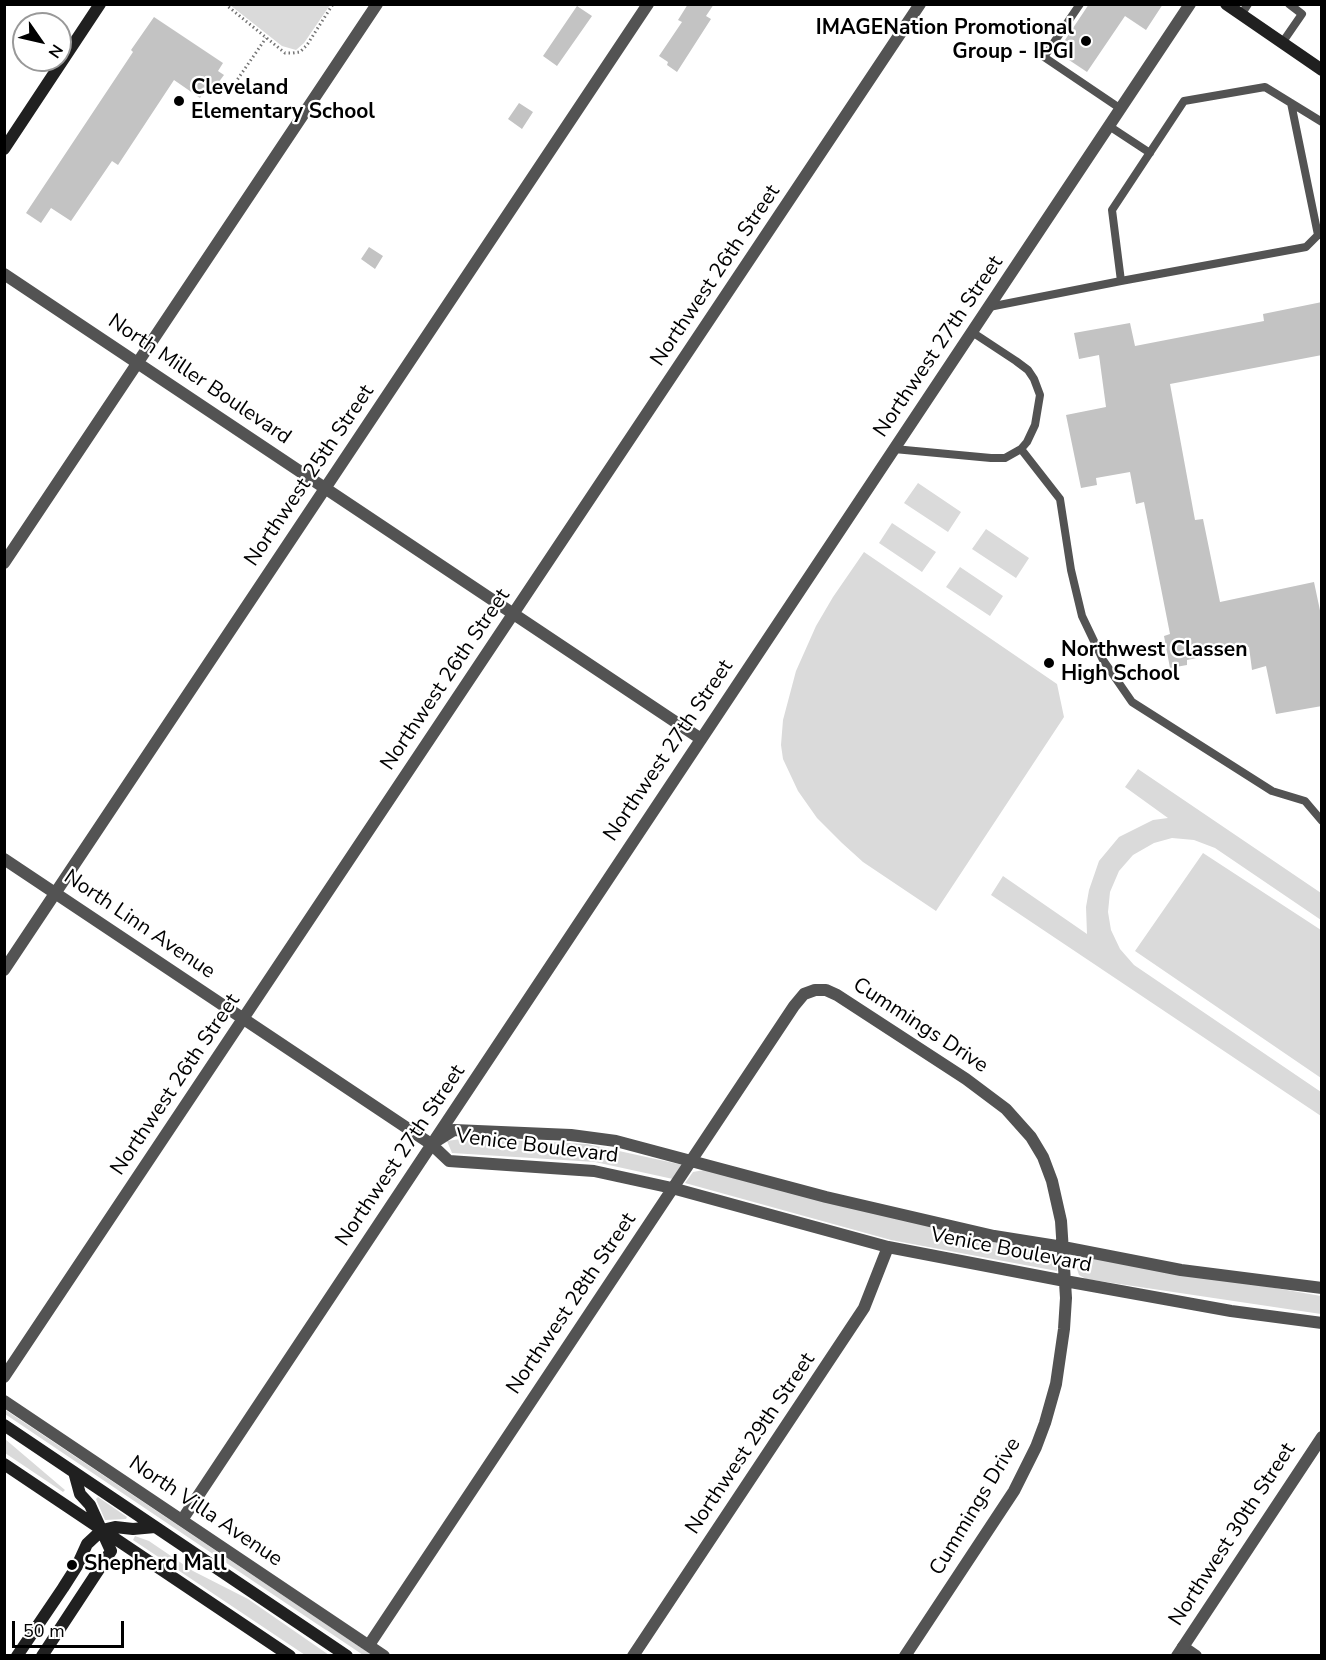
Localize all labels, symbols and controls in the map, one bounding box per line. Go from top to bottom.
north arrow [12,12,72,72]
place label: IMAGENation Promotional Group - IPGI [816,16,1074,66]
marker: IMAGENation Promotional Group - IPGI [1079,34,1093,48]
text: N [43,40,68,62]
place label: Cleveland Elementary School [191,76,375,126]
marker: Cleveland Elementary School [172,94,186,108]
street label: Northwest 26th Street [646,181,786,371]
street label: Northwest 27th Street [869,252,1009,442]
street label: North Miller Boulevard [103,309,295,451]
street label: Northwest 25th Street [240,381,380,571]
street label: Northwest 26th Street [376,585,516,775]
place label: Northwest Classen High School [1061,638,1247,688]
street label: Northwest 27th Street [599,656,739,846]
marker: Northwest Classen High School [1042,656,1056,670]
street label: North Linn Avenue [59,865,219,985]
street label: Cummings Drive [848,973,992,1079]
street label: Northwest 26th Street [106,990,246,1180]
street label: Northwest 27th Street [331,1061,471,1251]
street label: Venice Boulevard [454,1125,620,1169]
street label: Northwest 28th Street [502,1209,642,1399]
street label: Venice Boulevard [928,1223,1094,1279]
street label: Northwest 29th Street [681,1349,821,1539]
street label: Cummings Drive [925,1434,1027,1580]
street label: Northwest 30th Street [1164,1439,1302,1631]
street label: North Villa Avenue [123,1451,287,1573]
place label: Shepherd Mall [84,1552,227,1578]
marker: Shepherd Mall [65,1558,79,1572]
scale bar [15,1609,128,1647]
text: 50 m [23,1619,65,1643]

